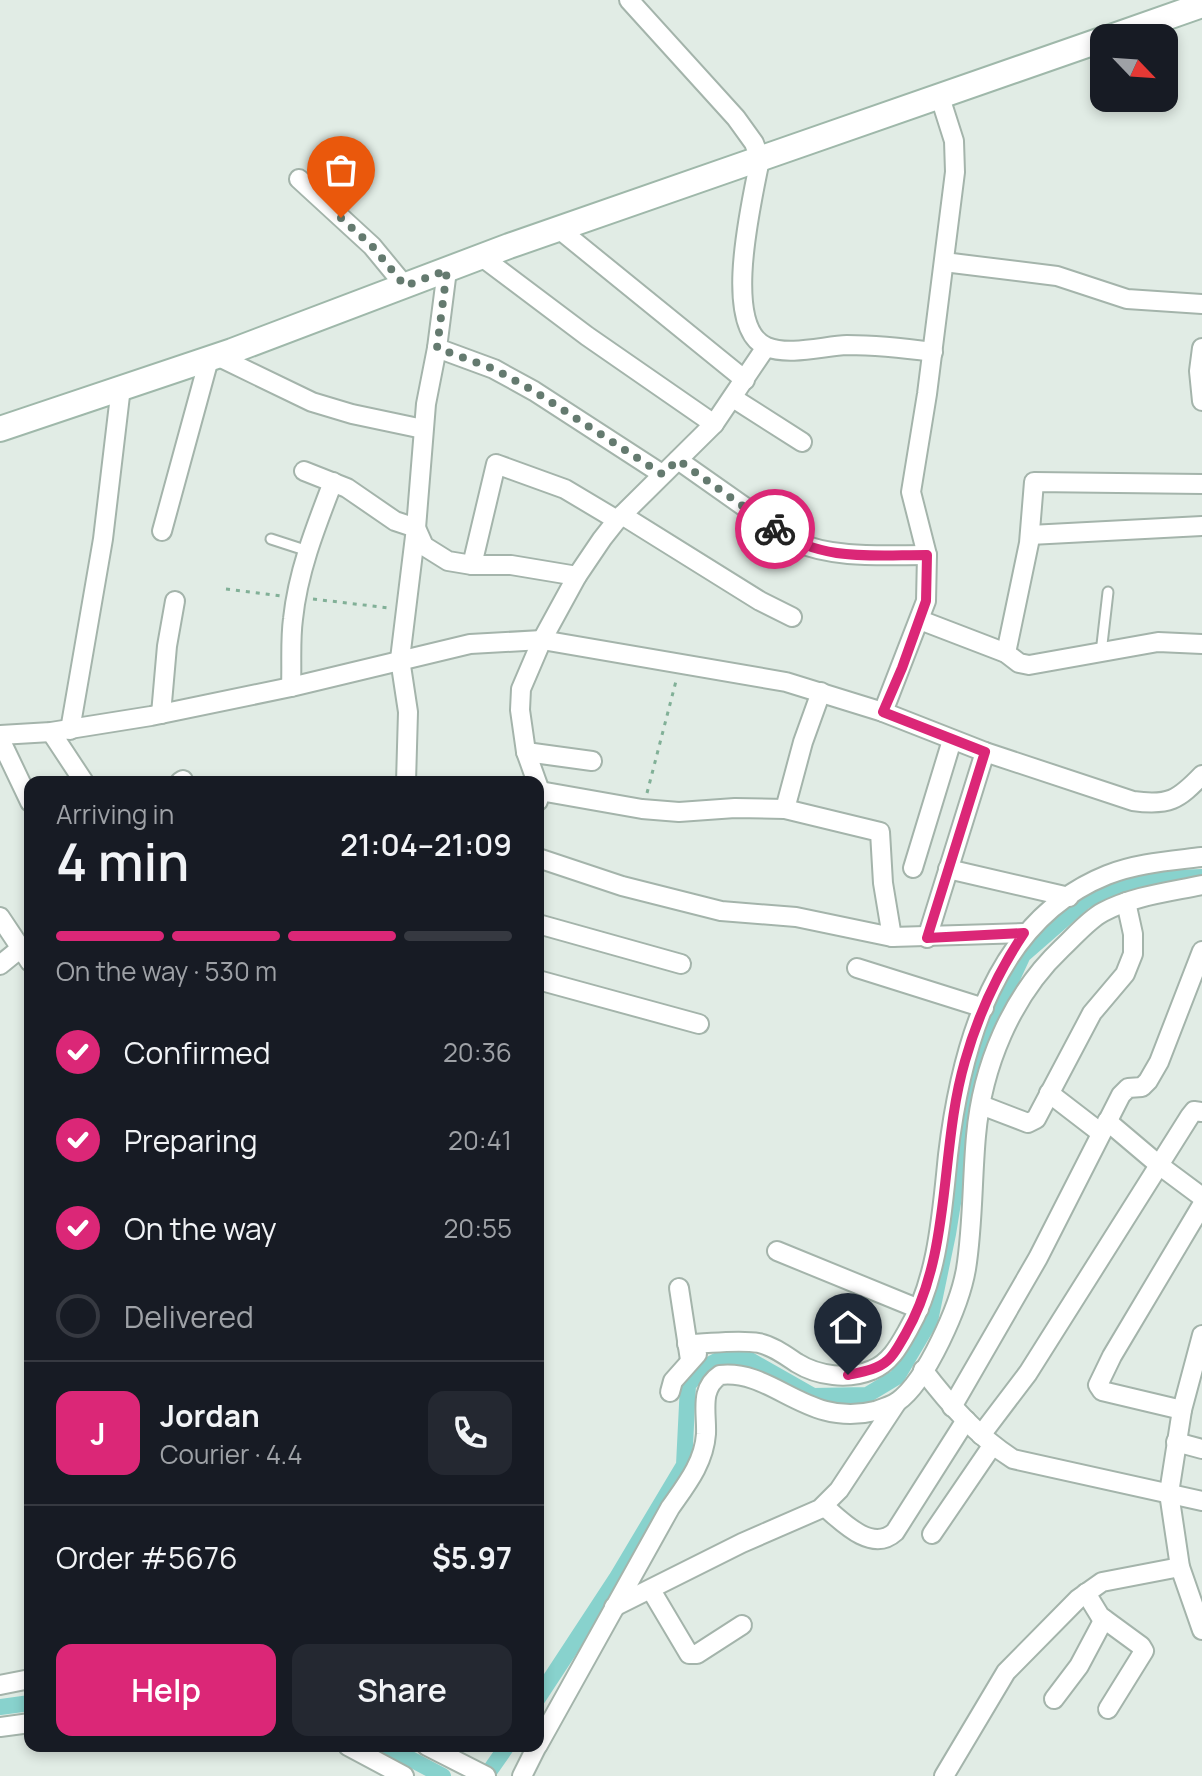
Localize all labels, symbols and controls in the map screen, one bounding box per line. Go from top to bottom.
north arrow [1090,24,1178,112]
map controls [1090,24,1178,112]
pin [307,136,375,218]
icon: bag [319,148,363,192]
courier [735,489,815,569]
icon: bike [753,507,797,551]
text: Arriving in [56,796,174,832]
text: 21:04–21:09 [340,824,512,865]
text: 4 min [56,826,189,897]
text: On the way · 530 m [56,953,277,989]
icon: check [56,1030,100,1074]
text: Confirmed [124,1032,271,1073]
text: 20:36 [443,1034,512,1070]
icon: check [56,1118,100,1162]
text: Preparing [124,1120,258,1161]
text: 20:41 [448,1122,512,1158]
icon: check [56,1206,100,1250]
text: On the way [124,1208,277,1249]
text: 20:55 [444,1210,512,1246]
pin [814,1293,882,1375]
text: Delivered [124,1296,254,1337]
icon: home [826,1305,870,1349]
button: phone [428,1391,512,1475]
text: Jordan [160,1395,260,1436]
text: J [90,1413,106,1454]
text: Courier · 4.4 [160,1436,302,1472]
text: Order #5676 [56,1537,238,1578]
text: $5.97 [432,1537,512,1578]
button: Help [56,1644,276,1736]
button: Share [292,1644,512,1736]

